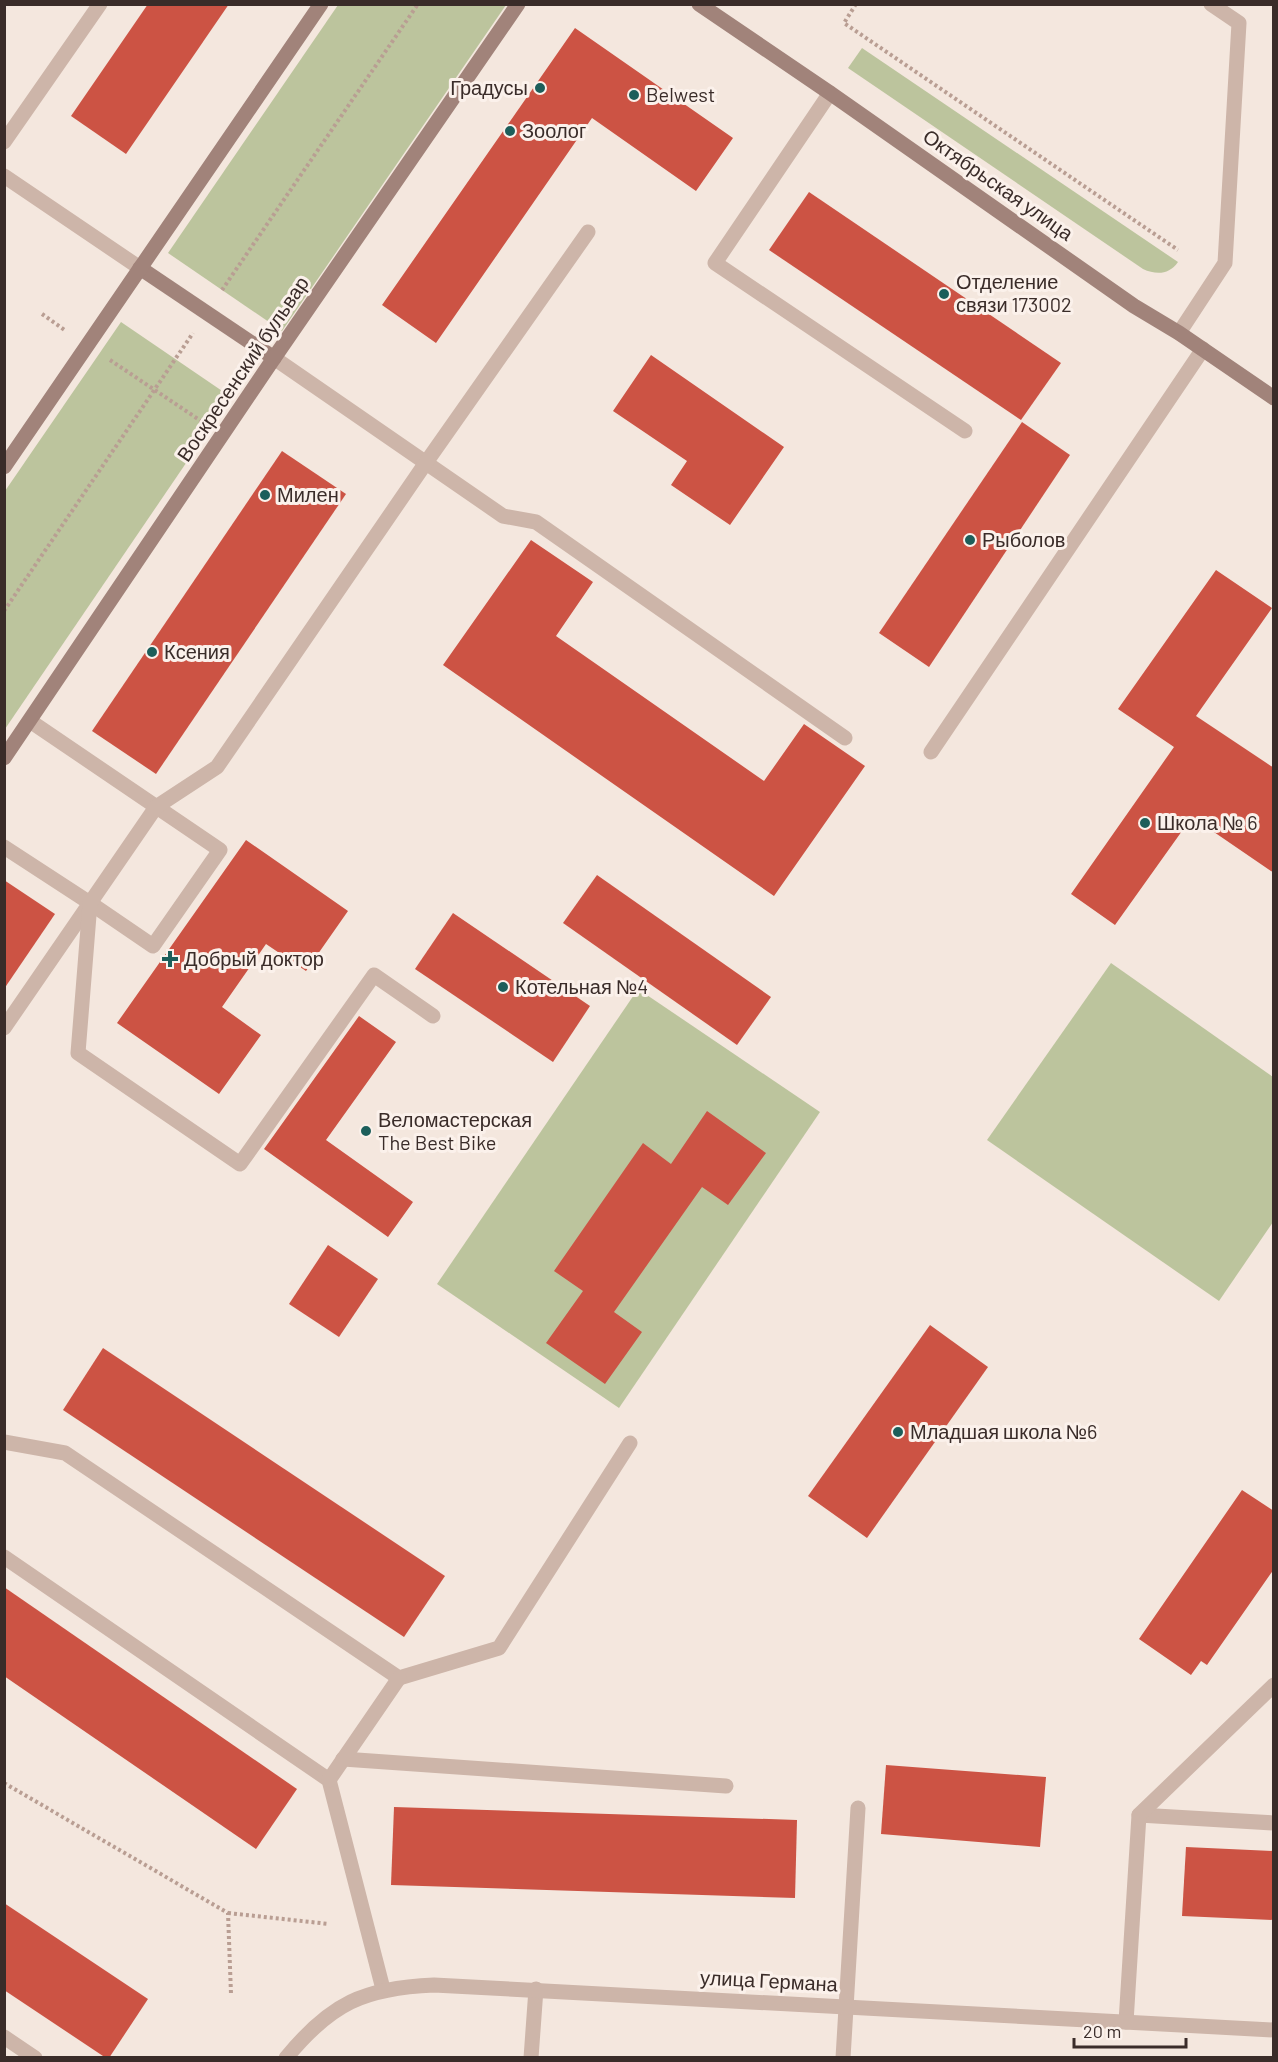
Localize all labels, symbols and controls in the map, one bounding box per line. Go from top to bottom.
place label: Градусы [450,75,528,99]
marker: Градусы [533,81,547,95]
place label: Belwest [646,82,715,106]
marker: Belwest [627,88,641,102]
place label: Зоолог [522,118,586,142]
street label: Октябрьская улица [919,123,1079,245]
marker: Зоолог [503,124,517,138]
place label: Отделение связи 173002 [956,269,1072,316]
street label: Воскресенский бульвар [171,271,313,466]
marker: Отделение связи 173002 [937,287,951,301]
place label: Милен [277,482,339,506]
marker: Милен [258,488,272,502]
place label: Рыболов [982,527,1066,551]
marker: Рыболов [963,533,977,547]
place label: Ксения [164,639,230,663]
marker: Ксения [145,645,159,659]
place label: Школа № 6 [1157,810,1258,834]
marker: Школа № 6 [1138,816,1152,830]
place label: Добрый доктор [184,946,324,970]
marker: Добрый доктор [161,950,179,968]
place label: Котельная №4 [515,974,648,998]
marker: Котельная №4 [496,980,510,994]
place label: Веломастерская The Best Bike [378,1107,532,1154]
marker: Веломастерская The Best Bike [359,1124,373,1138]
place label: Младшая школа №6 [910,1419,1097,1443]
marker: Младшая школа №6 [891,1425,905,1439]
street label: улица Германа [700,1964,839,1996]
scale bar [1074,2011,1186,2049]
text: 20 m [1083,2020,1121,2042]

